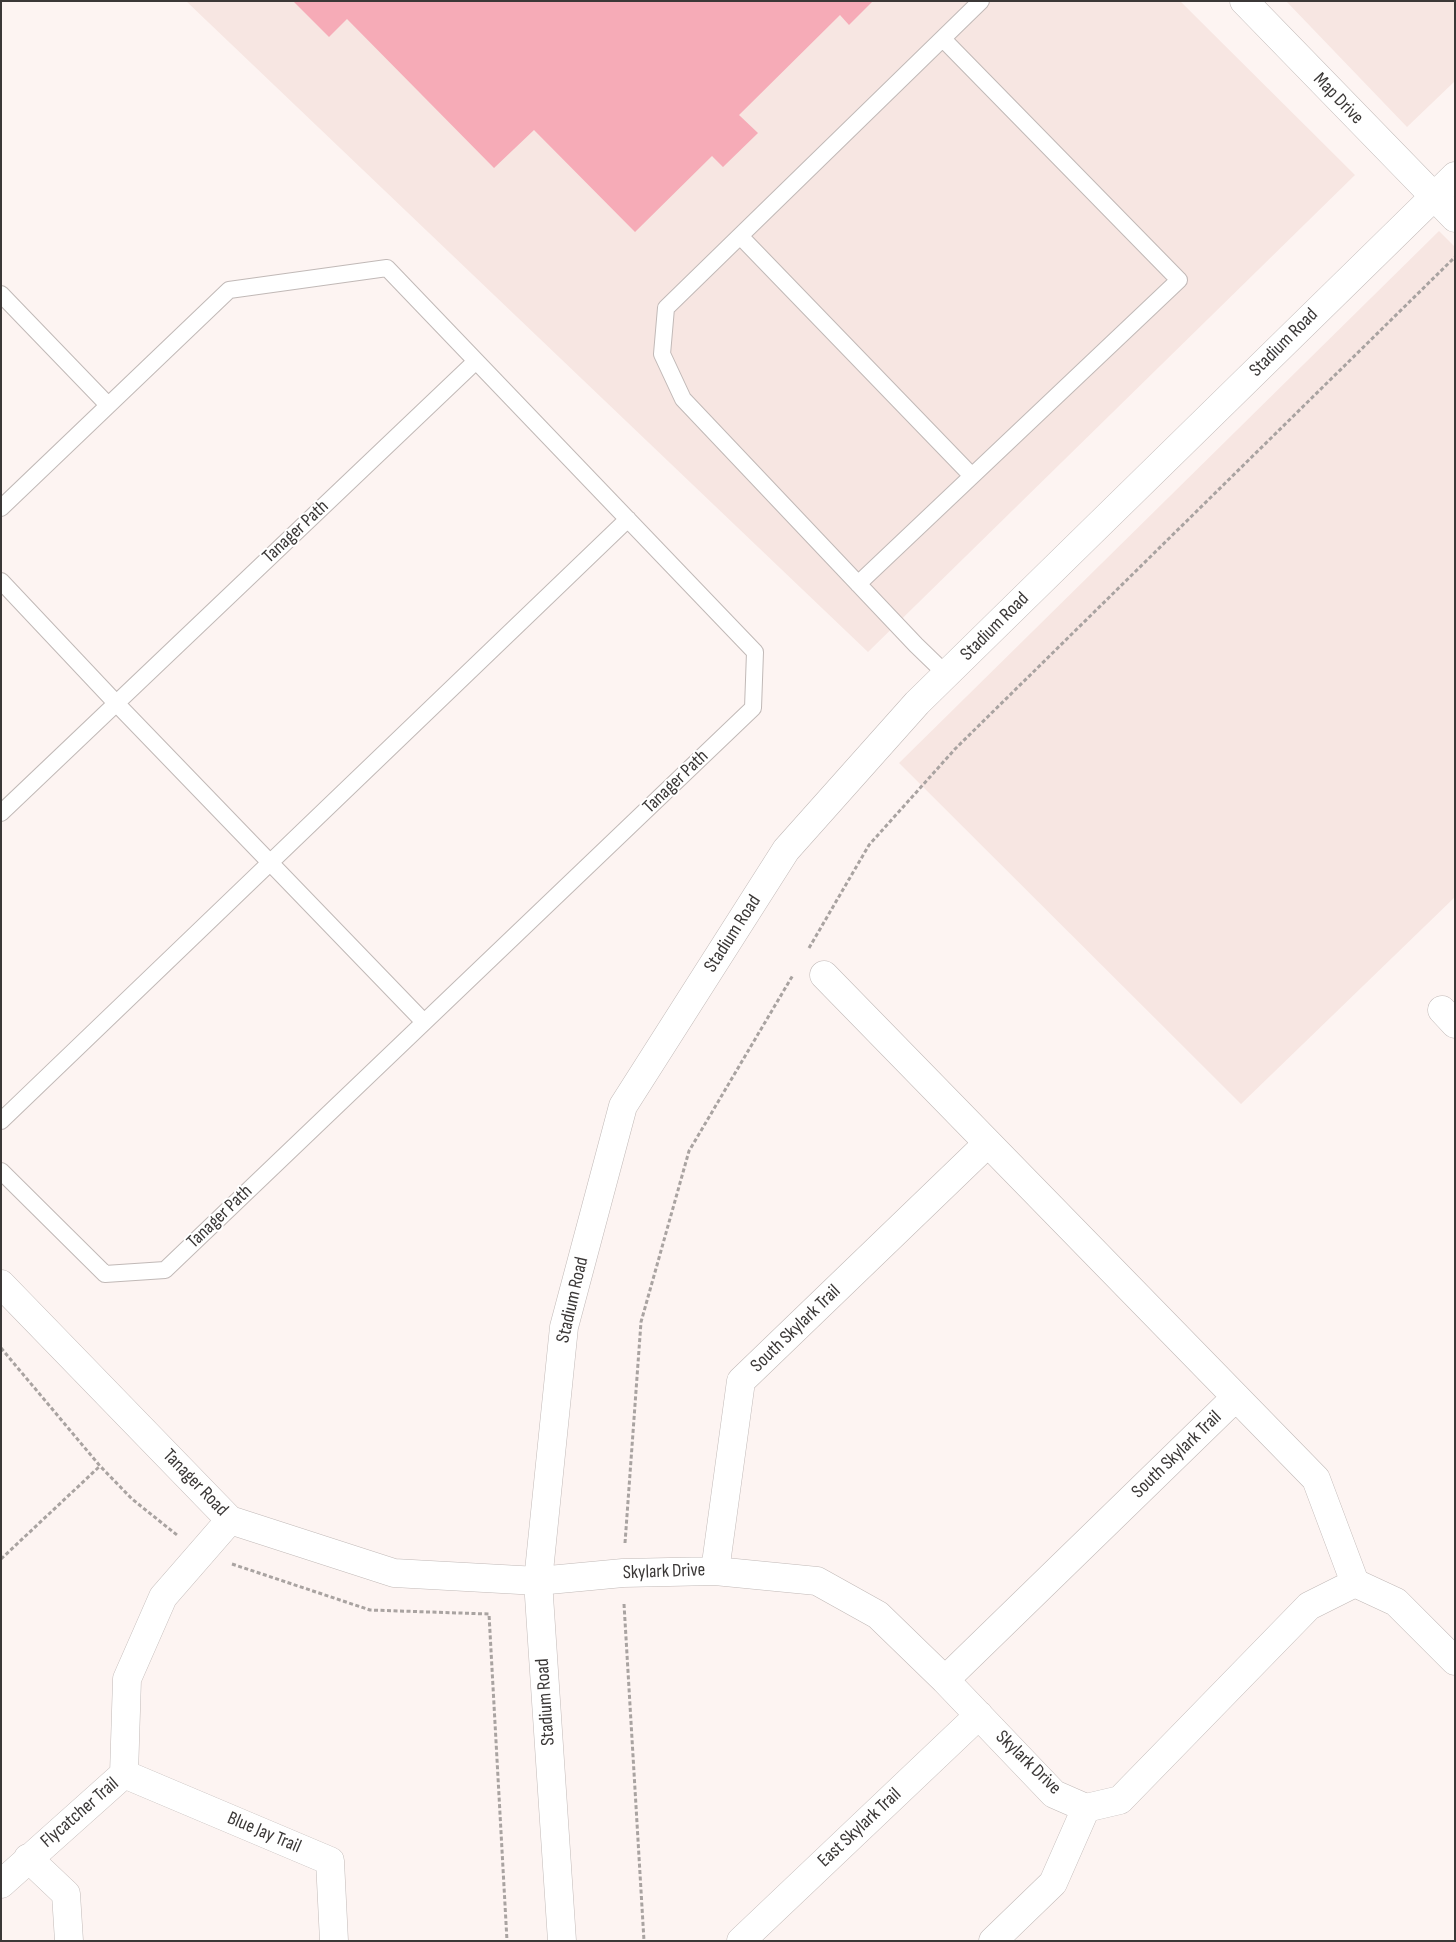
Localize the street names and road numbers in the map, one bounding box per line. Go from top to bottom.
street label: Map Drive [1308,69,1368,129]
street label: Stadium Road [1245,304,1323,382]
street label: Tanager Path [258,496,334,568]
street label: Stadium Road [956,588,1034,666]
street label: Tanager Path [639,745,713,819]
street label: Stadium Road [700,891,766,977]
street label: Tanager Path [183,1180,257,1254]
street label: Stadium Road [552,1255,594,1345]
street label: South Skylark Trail [746,1280,846,1378]
street label: South Skylark Trail [1127,1406,1227,1504]
street label: Tanager Road [157,1445,233,1521]
street label: Skylark Drive [622,1559,706,1585]
street label: Stadium Road [532,1658,560,1746]
street label: Skylark Drive [990,1726,1066,1800]
street label: Flycatcher Trail [36,1773,124,1853]
street label: East Skylark Trail [814,1784,906,1872]
street label: Blue Jay Trail [224,1807,304,1859]

